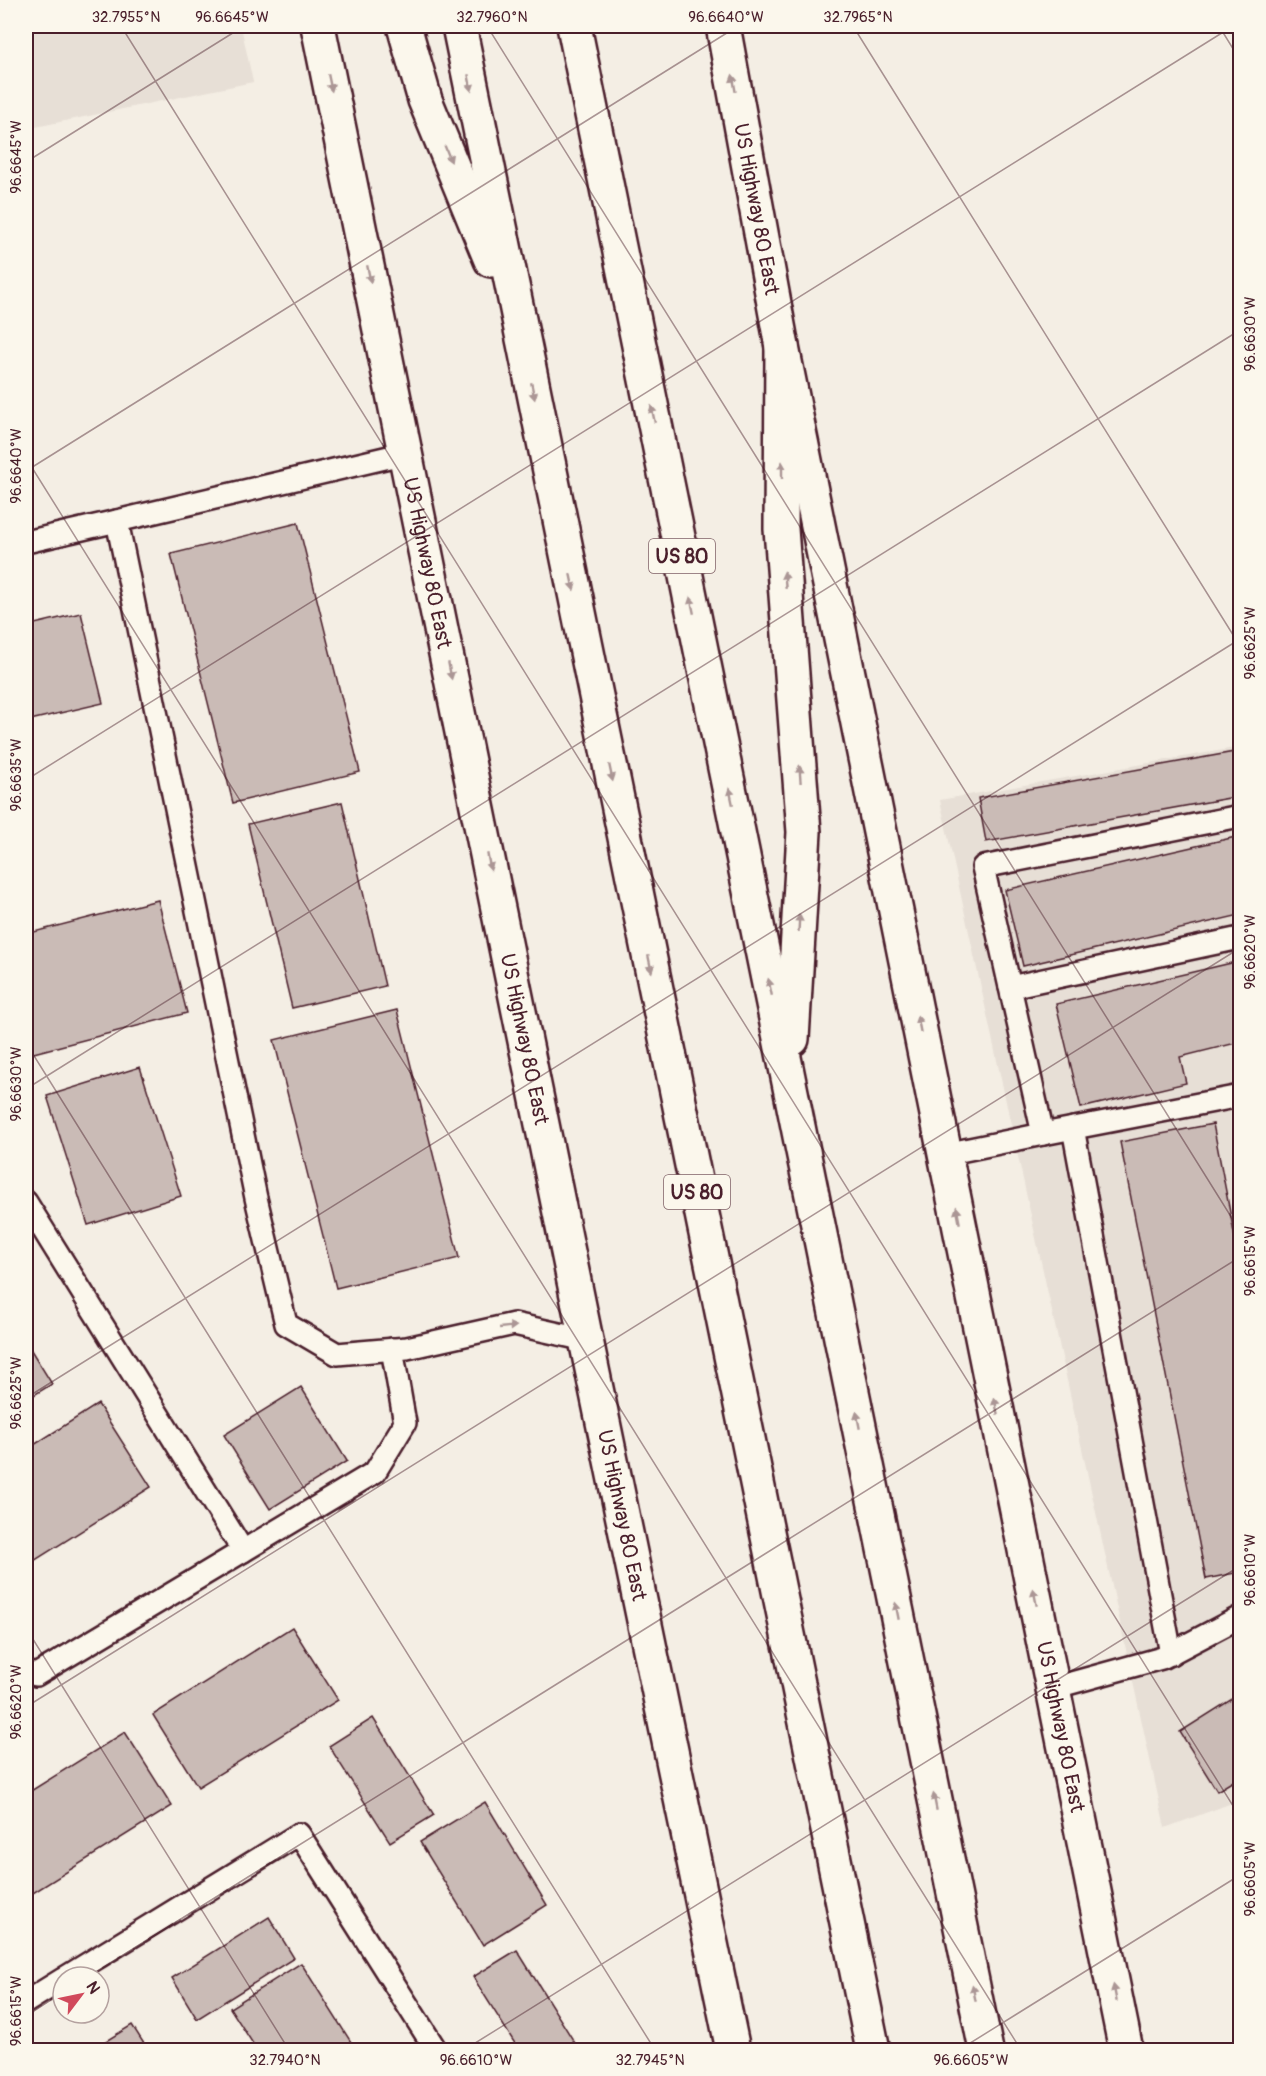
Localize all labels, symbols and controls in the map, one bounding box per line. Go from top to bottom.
text: 32.7955°N [92,8,160,27]
text: 96.6645°W [195,8,269,27]
text: 32.7960°N [456,8,528,27]
text: 96.6640°W [688,8,764,27]
text: 32.7965°N [823,8,893,27]
one-way arrow [729,73,738,92]
one-way arrow [326,74,335,93]
one-way arrow [466,74,475,93]
text: 96.6645°W [7,120,26,194]
street label: US Highway 80 East [728,121,786,297]
one-way arrow [444,145,453,163]
one-way arrow [365,265,374,284]
text: 96.6630°W [1241,296,1260,372]
one-way arrow [529,382,538,401]
one-way arrow [648,404,657,423]
text: 96.6640°W [7,428,26,504]
one-way arrow [777,461,786,480]
street label: US Highway 80 East [397,475,458,651]
road number: US 80 [649,539,715,573]
one-way arrow [780,570,790,589]
one-way arrow [568,573,577,592]
one-way arrow [687,596,696,615]
text: 96.6625°W [1241,606,1260,680]
one-way arrow [446,661,455,680]
text: 96.6635°W [7,738,26,812]
one-way arrow [607,764,616,783]
one-way arrow [796,764,805,783]
one-way arrow [726,787,735,806]
one-way arrow [485,852,494,871]
one-way arrow [794,913,804,932]
text: 96.6620°W [1241,914,1260,990]
street label: US Highway 80 East [494,951,555,1128]
one-way arrow [646,955,655,974]
one-way arrow [765,978,774,997]
one-way arrow [914,1014,923,1033]
text: 96.6630°W [7,1046,26,1122]
road number: US 80 [664,1175,730,1209]
one-way arrow [952,1206,962,1224]
text: 96.6615°W [1241,1226,1260,1296]
one-way arrow [499,1322,518,1332]
text: 96.6625°W [7,1356,26,1430]
one-way arrow [991,1397,1000,1416]
one-way arrow [853,1410,862,1429]
street label: US Highway 80 East [591,1427,653,1604]
text: 96.6610°W [1241,1533,1260,1606]
one-way arrow [1030,1588,1039,1607]
one-way arrow [892,1601,901,1620]
street label: US Highway 80 East [1030,1639,1091,1815]
text: 96.6620°W [7,1664,26,1740]
one-way arrow [930,1793,940,1811]
text: 96.6605°W [1241,1841,1260,1916]
north arrow [51,1965,111,2025]
text: 96.6615°W [7,1976,26,2046]
text: N [82,1978,104,1998]
one-way arrow [969,1983,978,2002]
one-way arrow [1110,1983,1119,2002]
text: 32.7940°N [249,2051,321,2070]
text: 96.6610°W [440,2051,513,2070]
text: 32.7945°N [615,2051,685,2070]
text: 96.6605°W [934,2051,1009,2070]

